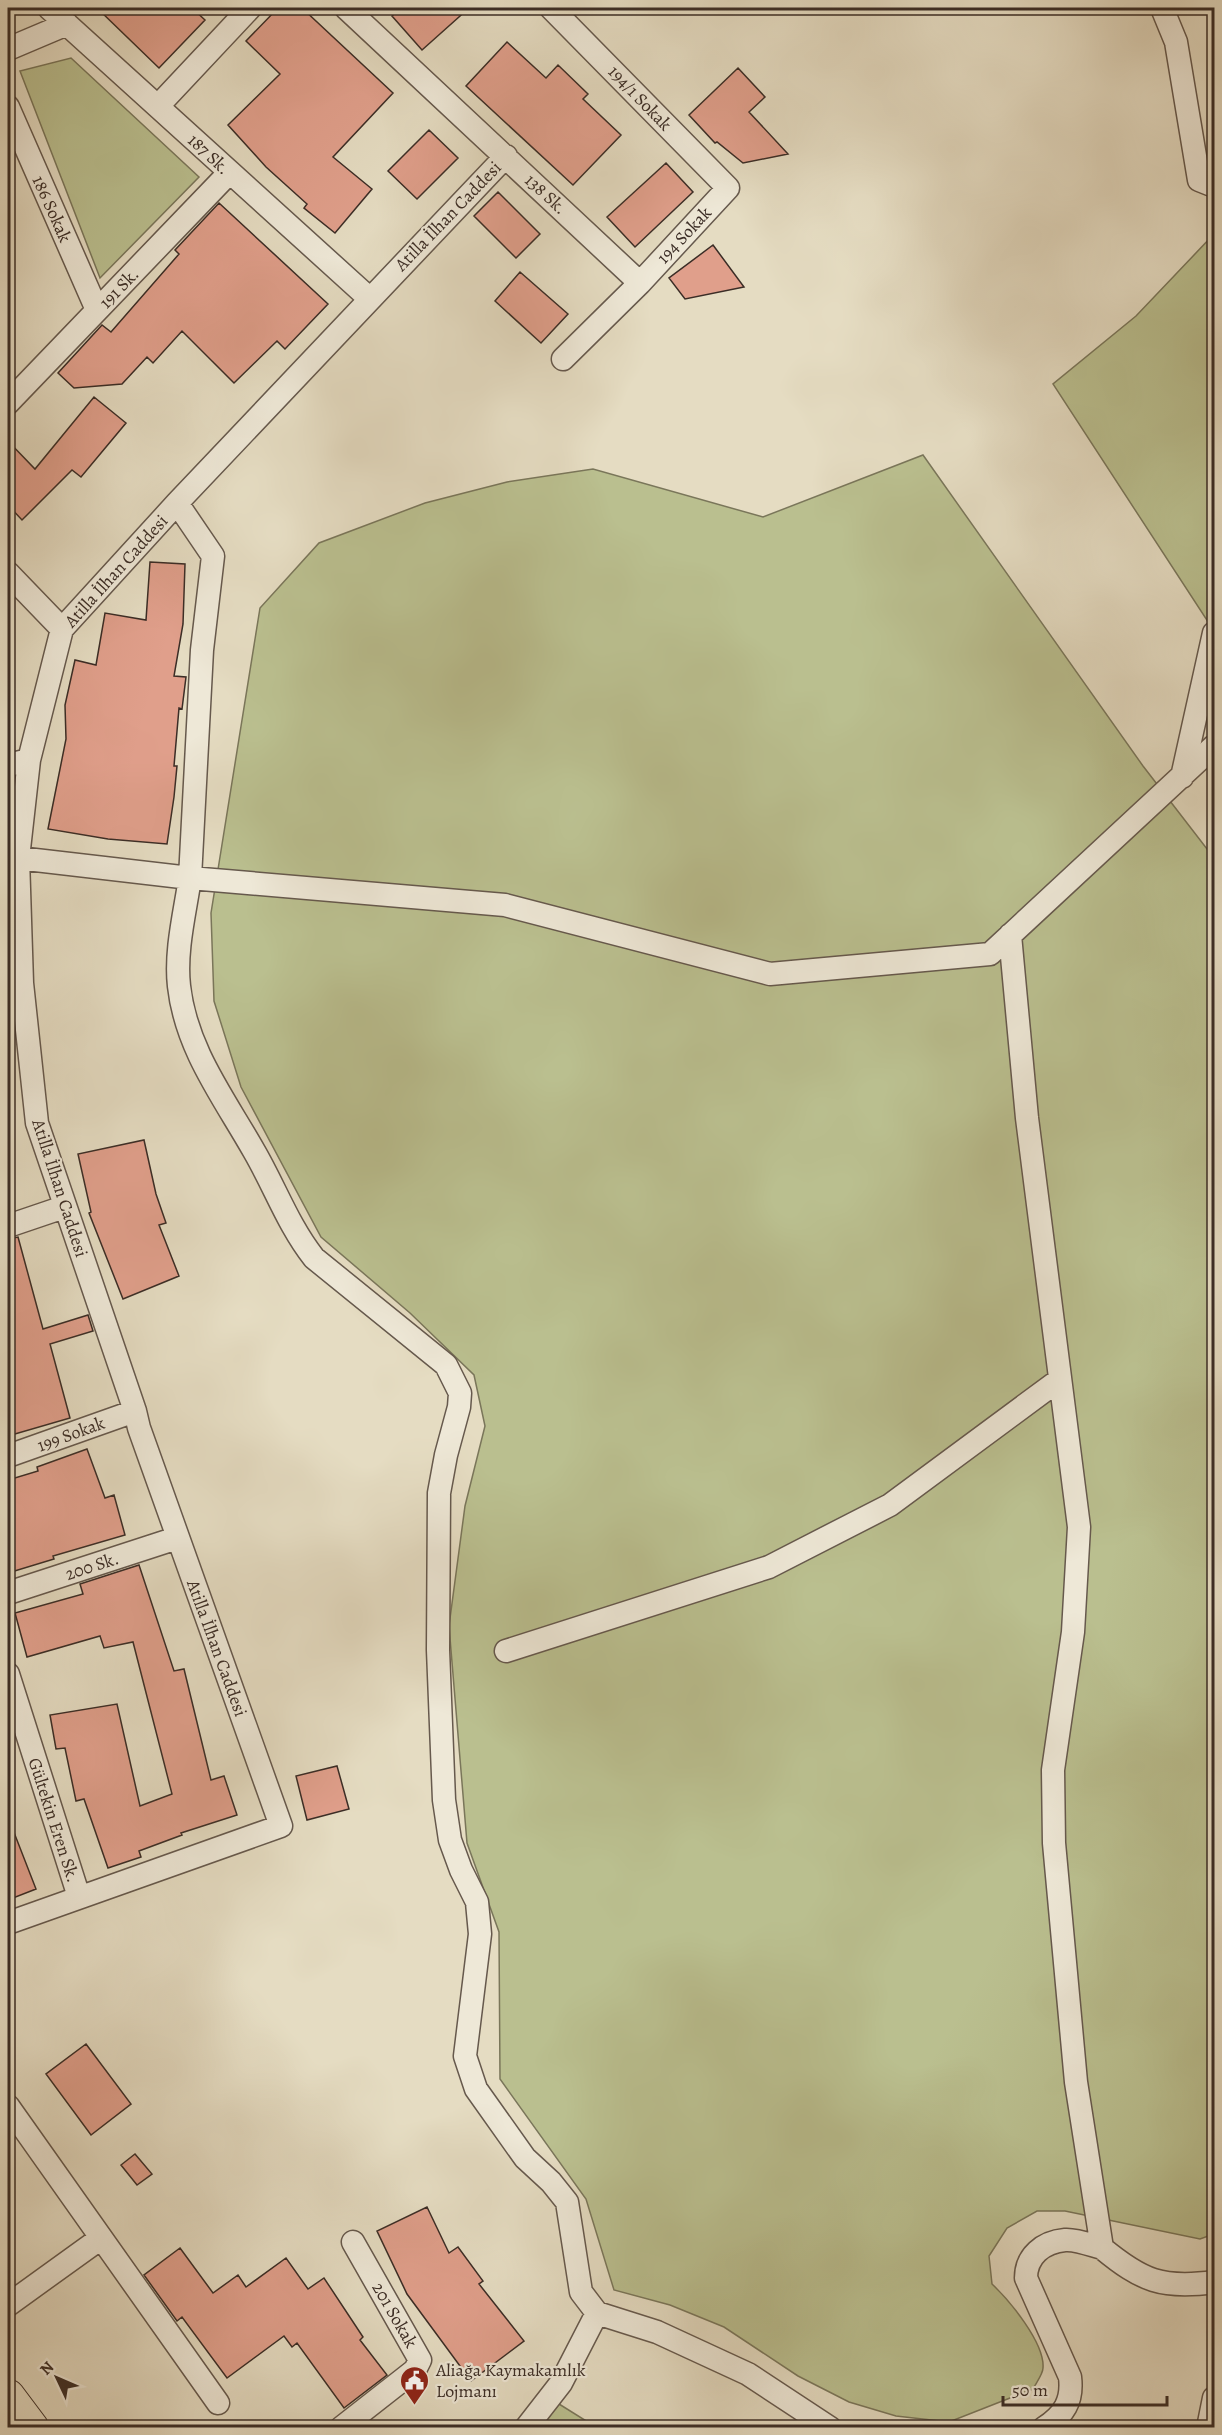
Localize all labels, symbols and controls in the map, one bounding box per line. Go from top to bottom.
street label: 194/1 Sokak [603,60,677,136]
street label: 187 Sk. [183,128,235,180]
street label: Atilla İlhan Caddesi [389,156,507,277]
street label: 138 Sk. [520,168,572,220]
street label: 186 Sokak [27,172,77,246]
street label: 194 Sokak [651,201,717,269]
street label: 191 Sk. [94,262,144,314]
street label: Atilla İlhan Caddesi [58,509,173,633]
street label: Atilla İlhan Caddesi [26,1115,94,1260]
street label: 199 Sokak [34,1411,108,1457]
street label: 200 Sk. [62,1546,122,1586]
street label: Atilla İlhan Caddesi [181,1575,253,1720]
street label: Gültekin Eren Sk. [23,1755,85,1885]
street label: 201 Sokak [367,2278,423,2352]
north arrow [27,2348,87,2408]
text: N [35,2356,59,2380]
place label: Aliağa Kaymakamlık Lojmanı [435,2358,586,2403]
public building icon: Aliağa Kaymakamlık Lojmanı [399,2364,431,2406]
scale bar [1003,2369,1166,2407]
text: 50 m [1012,2378,1048,2402]

